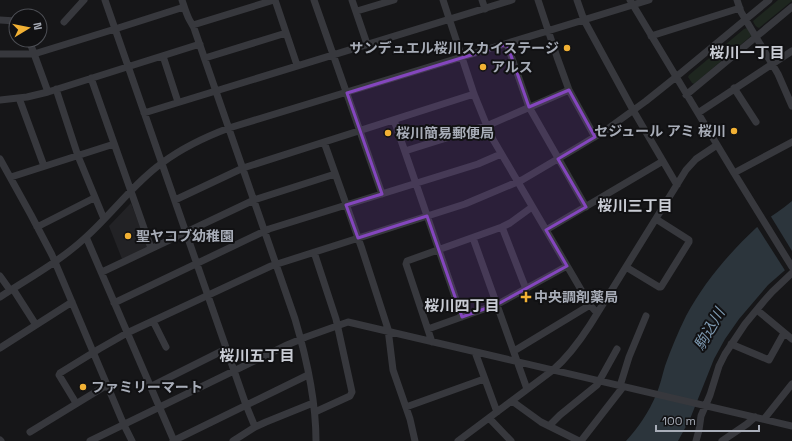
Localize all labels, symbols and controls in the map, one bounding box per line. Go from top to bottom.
north arrow [8,8,48,48]
text: N [30,21,45,31]
place label: サンデュエル桜川スカイステージ [350,39,559,57]
marker: サンデュエル桜川スカイステージ [562,43,572,53]
district label: 桜川一丁目 [709,43,785,62]
place label: アルス [491,58,533,76]
marker: アルス [478,62,488,72]
place label: セジュール アミ 桜川 [594,122,726,140]
place label: 桜川簡易郵便局 [396,124,494,142]
marker: セジュール アミ 桜川 [729,126,739,136]
marker: 桜川簡易郵便局 [383,128,393,138]
district label: 桜川三丁目 [597,196,673,215]
place label: 聖ヤコブ幼稚園 [136,227,234,245]
marker: 聖ヤコブ幼稚園 [123,231,133,241]
place label: 中央調剤薬局 [534,288,618,306]
marker: 中央調剤薬局 [521,292,531,302]
district label: 桜川四丁目 [424,296,500,315]
water label: 駒込川 [690,303,729,353]
district label: 桜川五丁目 [219,346,295,365]
place label: ファミリーマート [91,378,203,396]
marker: ファミリーマート [78,382,88,392]
scale bar [656,407,759,433]
text: 100 m [662,413,696,429]

